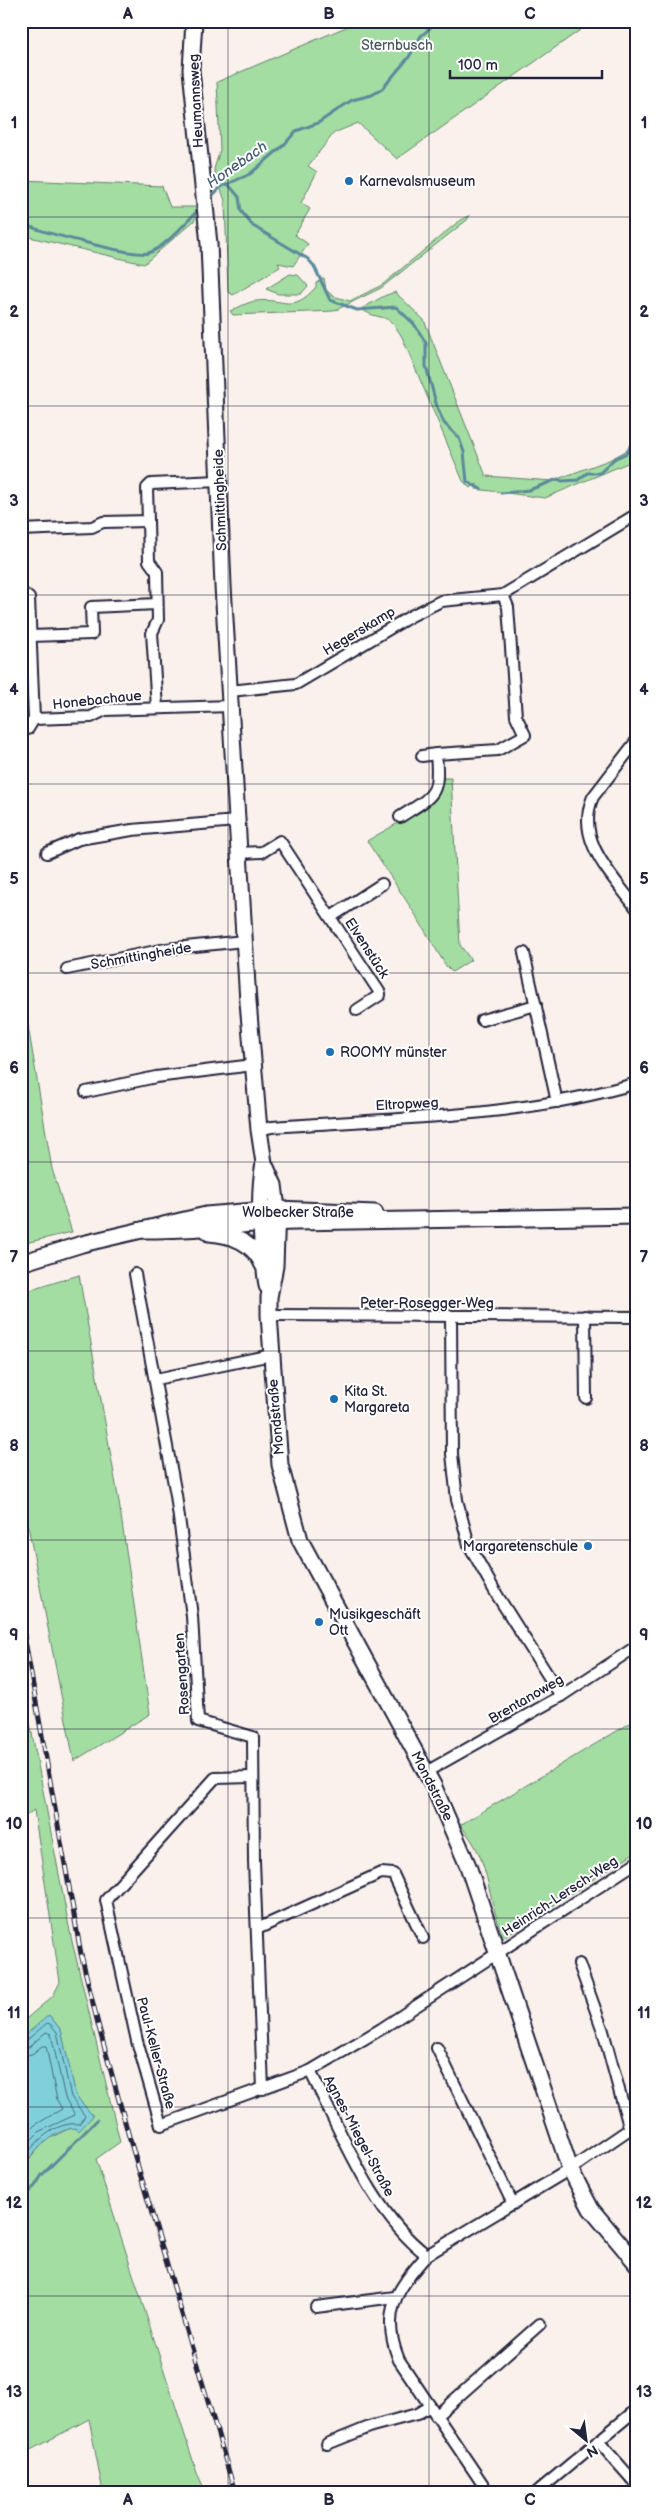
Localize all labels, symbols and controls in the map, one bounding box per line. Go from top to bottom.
text: A [122,5,133,24]
text: B [323,5,335,24]
text: C [524,5,536,24]
park label: Sternbusch [361,37,433,54]
scale bar [450,48,603,80]
street label: Heumannsweg [185,54,207,148]
text: 100 m [458,56,498,75]
text: 1 [11,114,17,133]
text: 1 [641,114,647,133]
water label: Honebach [203,137,271,193]
place label: Karnevalsmuseum [359,173,475,190]
marker: Karnevalsmuseum [343,175,355,187]
text: 2 [9,303,19,322]
text: 2 [639,303,649,322]
street label: Schmittingheide [210,449,230,551]
text: 3 [9,492,19,511]
text: 3 [639,492,649,511]
street label: Hegerskamp [320,603,398,659]
text: 4 [9,681,19,700]
text: 4 [639,681,649,700]
street label: Honebachaue [52,687,142,713]
text: 5 [9,870,19,889]
text: 5 [639,870,649,889]
street label: Elvenstück [341,915,393,981]
street label: Schmittingheide [89,939,193,973]
place label: ROOMY münster [340,1044,448,1061]
marker: ROOMY münster [324,1046,336,1058]
text: 6 [9,1059,19,1078]
text: 6 [639,1059,649,1078]
street label: Eltropweg [375,1094,439,1114]
street label: Wolbecker Straße [242,1204,354,1221]
text: 7 [10,1248,19,1267]
text: 7 [640,1248,649,1267]
street label: Peter-Rosegger-Weg [360,1295,494,1312]
street label: Mondstraße [264,1378,288,1456]
place label: Kita St. Margareta [344,1383,410,1416]
marker: Kita St. Margareta [328,1393,340,1405]
text: 8 [9,1437,19,1456]
text: 8 [639,1437,649,1456]
place label: Margaretenschule [463,1538,578,1555]
marker: Margaretenschule [582,1540,594,1552]
place label: Musikgeschäft Ott [329,1606,421,1639]
marker: Musikgeschäft Ott [313,1616,325,1628]
text: 9 [9,1626,19,1645]
text: 9 [639,1626,649,1645]
street label: Rosengarten [171,1632,193,1716]
street label: Brentanoweg [485,1671,567,1727]
street label: Mondstraße [407,1748,457,1824]
text: 10 [6,1815,22,1834]
text: 10 [636,1815,652,1834]
street label: Heinrich-Lersch-Weg [499,1852,621,1940]
street label: Paul-Keller-Straße [133,1995,179,2111]
text: 11 [7,2004,21,2023]
text: 11 [637,2004,651,2023]
street label: Agnes-Miegel-Straße [320,2073,398,2199]
text: 12 [6,2194,23,2213]
text: 12 [636,2194,653,2213]
text: 13 [6,2383,22,2402]
text: 13 [636,2383,652,2402]
north arrow [560,2416,610,2466]
text: N [583,2441,601,2461]
text: A [122,2491,133,2510]
text: B [323,2491,335,2510]
text: C [524,2491,536,2510]

